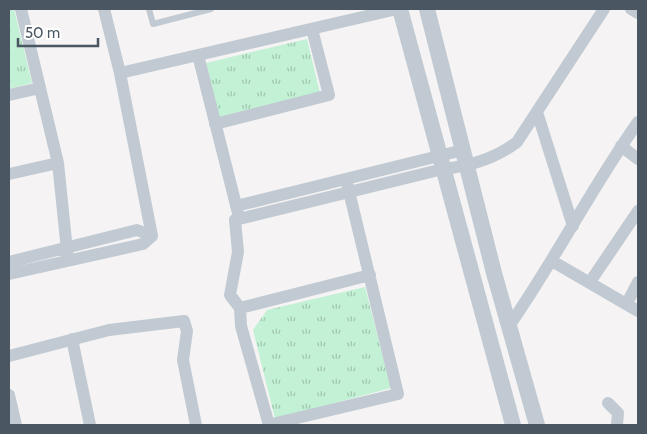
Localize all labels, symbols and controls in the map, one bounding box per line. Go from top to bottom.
scale bar [18,15,98,47]
text: 50 m [25,24,60,42]

